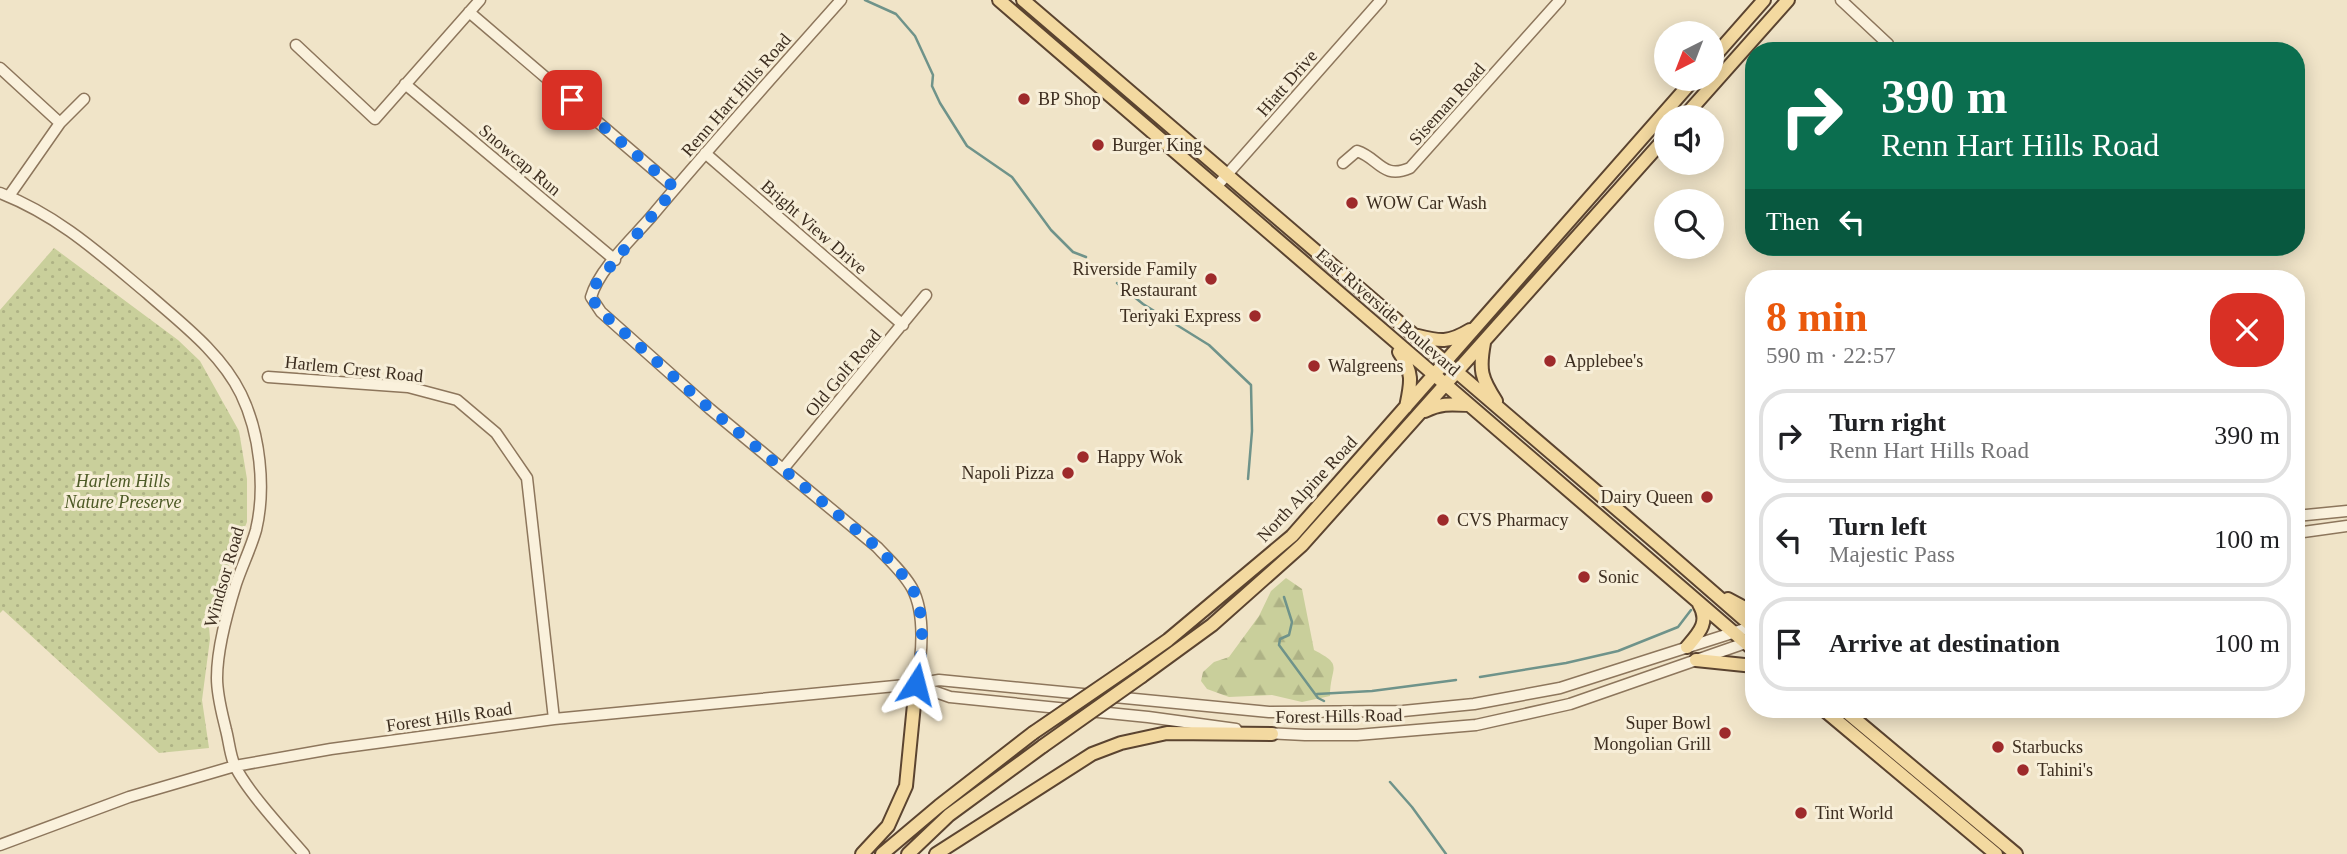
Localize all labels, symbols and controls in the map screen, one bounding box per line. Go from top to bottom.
north arrow [1654,21,1724,91]
map controls [1654,21,1724,259]
street label: Renn Hart Hills Road [677,29,795,161]
street label: Hiatt Drive [1253,46,1321,120]
street label: Siseman Road [1405,59,1489,149]
text: 390 m [1881,69,2008,124]
pin [542,70,602,130]
icon: right [1766,70,1857,161]
icon: arrive [553,81,591,119]
place label: BP Shop [1038,89,1101,109]
marker: BP Shop [1016,91,1032,107]
button: sound [1654,105,1724,175]
street label: Snowcap Run [475,120,565,200]
text: Renn Hart Hills Road [1881,127,2159,163]
place label: Burger King [1112,135,1202,155]
marker: Burger King [1090,137,1106,153]
street label: Bright View Drive [757,176,871,278]
button: search [1654,189,1724,259]
place label: WOW Car Wash [1366,193,1487,213]
marker: WOW Car Wash [1344,195,1360,211]
icon: left [1833,203,1871,241]
text: Then [1766,207,1819,236]
street label: East Riverside Boulevard [1312,244,1464,380]
place label: Riverside Family Restaurant [1073,259,1197,300]
marker: Riverside Family Restaurant [1203,271,1219,287]
button: close [2210,293,2284,367]
text: 8 min [1766,294,1868,340]
place label: Teriyaki Express [1120,306,1241,326]
marker: Teriyaki Express [1247,308,1263,324]
street label: Old Golf Road [801,326,885,420]
text: 590 m · 22:57 [1766,343,1896,368]
place label: Applebee's [1564,351,1643,371]
street label: Harlem Crest Road [284,352,424,386]
marker: Applebee's [1542,353,1558,369]
place label: Walgreens [1328,356,1404,376]
marker: Walgreens [1306,358,1322,374]
text: Turn right [1829,408,1946,437]
icon: right [1770,417,1808,455]
text: 390 m [2214,421,2280,450]
street label: North Alpine Road [1253,432,1361,546]
text: Renn Hart Hills Road [1829,438,2029,463]
place label: Happy Wok [1097,447,1183,467]
marker: Happy Wok [1075,449,1091,465]
place label: Napoli Pizza [962,463,1054,483]
marker: Napoli Pizza [1060,465,1076,481]
park label: Harlem Hills Nature Preserve [63,471,182,512]
place label: Dairy Queen [1601,487,1693,507]
marker: Dairy Queen [1699,489,1715,505]
place label: CVS Pharmacy [1457,510,1569,530]
marker: CVS Pharmacy [1435,512,1451,528]
text: Turn left [1829,512,1927,541]
icon: left [1770,521,1808,559]
street label: Windsor Road [200,524,248,630]
text: 100 m [2214,525,2280,554]
text: Majestic Pass [1829,542,1955,567]
place label: Sonic [1598,567,1639,587]
marker: Sonic [1576,569,1592,585]
icon: arrive [1770,625,1808,663]
text: Arrive at destination [1829,629,2060,658]
text: 100 m [2214,629,2280,658]
position arrow [879,647,953,721]
street label: Forest Hills Road [385,698,513,736]
street label: Forest Hills Road [1275,705,1403,727]
place label: Super Bowl Mongolian Grill [1594,713,1711,754]
marker: Super Bowl Mongolian Grill [1717,725,1733,741]
place label: Starbucks [2012,737,2083,757]
marker: Starbucks [1990,739,2006,755]
place label: Tahini's [2037,760,2093,780]
marker: Tahini's [2015,762,2031,778]
place label: Tint World [1815,803,1893,823]
marker: Tint World [1793,805,1809,821]

